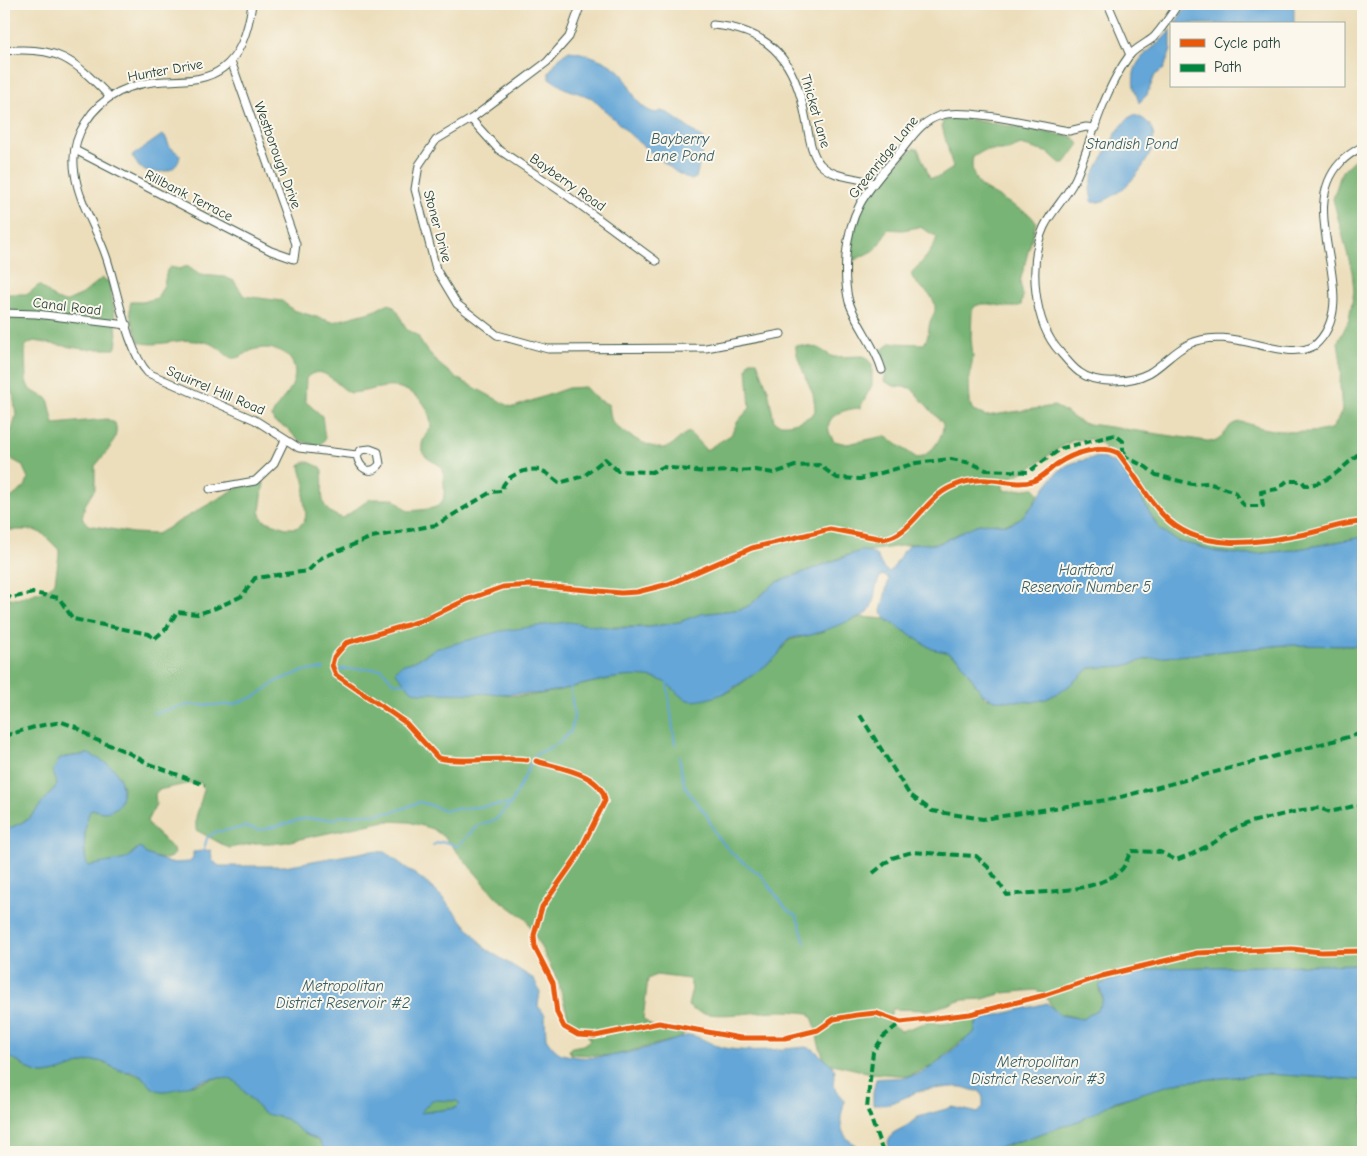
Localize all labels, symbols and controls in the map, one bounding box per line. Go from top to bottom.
legend [1170,22,1344,88]
text: Cycle path [1214,34,1281,52]
street label: Hunter Drive [126,56,204,85]
text: Path [1214,58,1242,76]
street label: Thicket Lane [797,72,834,150]
street label: Westborough Drive [250,99,305,211]
street label: Greenridge Lane [845,113,922,202]
water label: Bayberry Lane Pond [646,130,715,165]
water label: Standish Pond [1086,135,1179,153]
street label: Bayberry Road [526,150,609,215]
street label: Rillbank Terrace [142,166,236,225]
street label: Stoner Drive [420,188,455,264]
street label: Canal Road [32,294,102,319]
street label: Squirrel Hill Road [164,362,268,419]
water label: Hartford Reservoir Number 5 [1021,561,1152,596]
water label: Metropolitan District Reservoir #2 [276,977,410,1012]
water label: Metropolitan District Reservoir #3 [971,1053,1105,1088]

